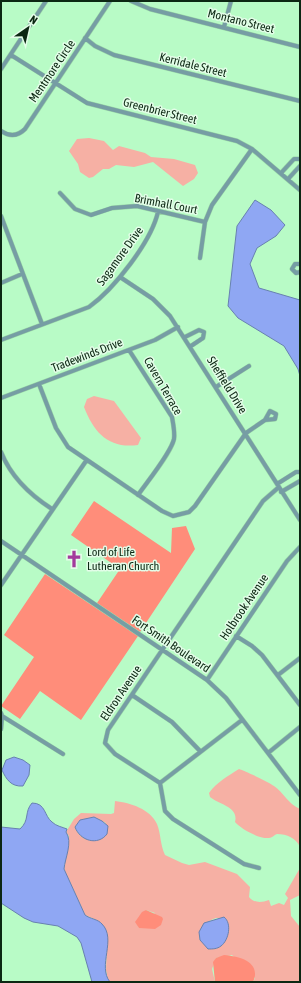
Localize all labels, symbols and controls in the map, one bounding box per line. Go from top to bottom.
street label: Montano Street [206,6,276,36]
north arrow [8,8,48,48]
text: N [28,13,40,27]
street label: Mentmore Circle [26,37,78,105]
street label: Kerridale Street [158,50,229,80]
street label: Greenbrier Street [122,95,199,127]
street label: Brimhall Court [133,191,199,217]
street label: Sagamore Drive [94,224,146,288]
street label: Tradewinds Drive [49,335,125,375]
street label: Sheffield Drive [204,354,250,416]
street label: Cavern Terrace [141,355,185,417]
place label: Lord of Life Lutheran Church [87,545,159,573]
church icon: Lord of Life Lutheran Church [64,549,84,569]
street label: Holbrook Avenue [217,571,271,643]
street label: Fort Smith Boulevard [129,613,213,675]
street label: Eldron Avenue [97,663,145,723]

